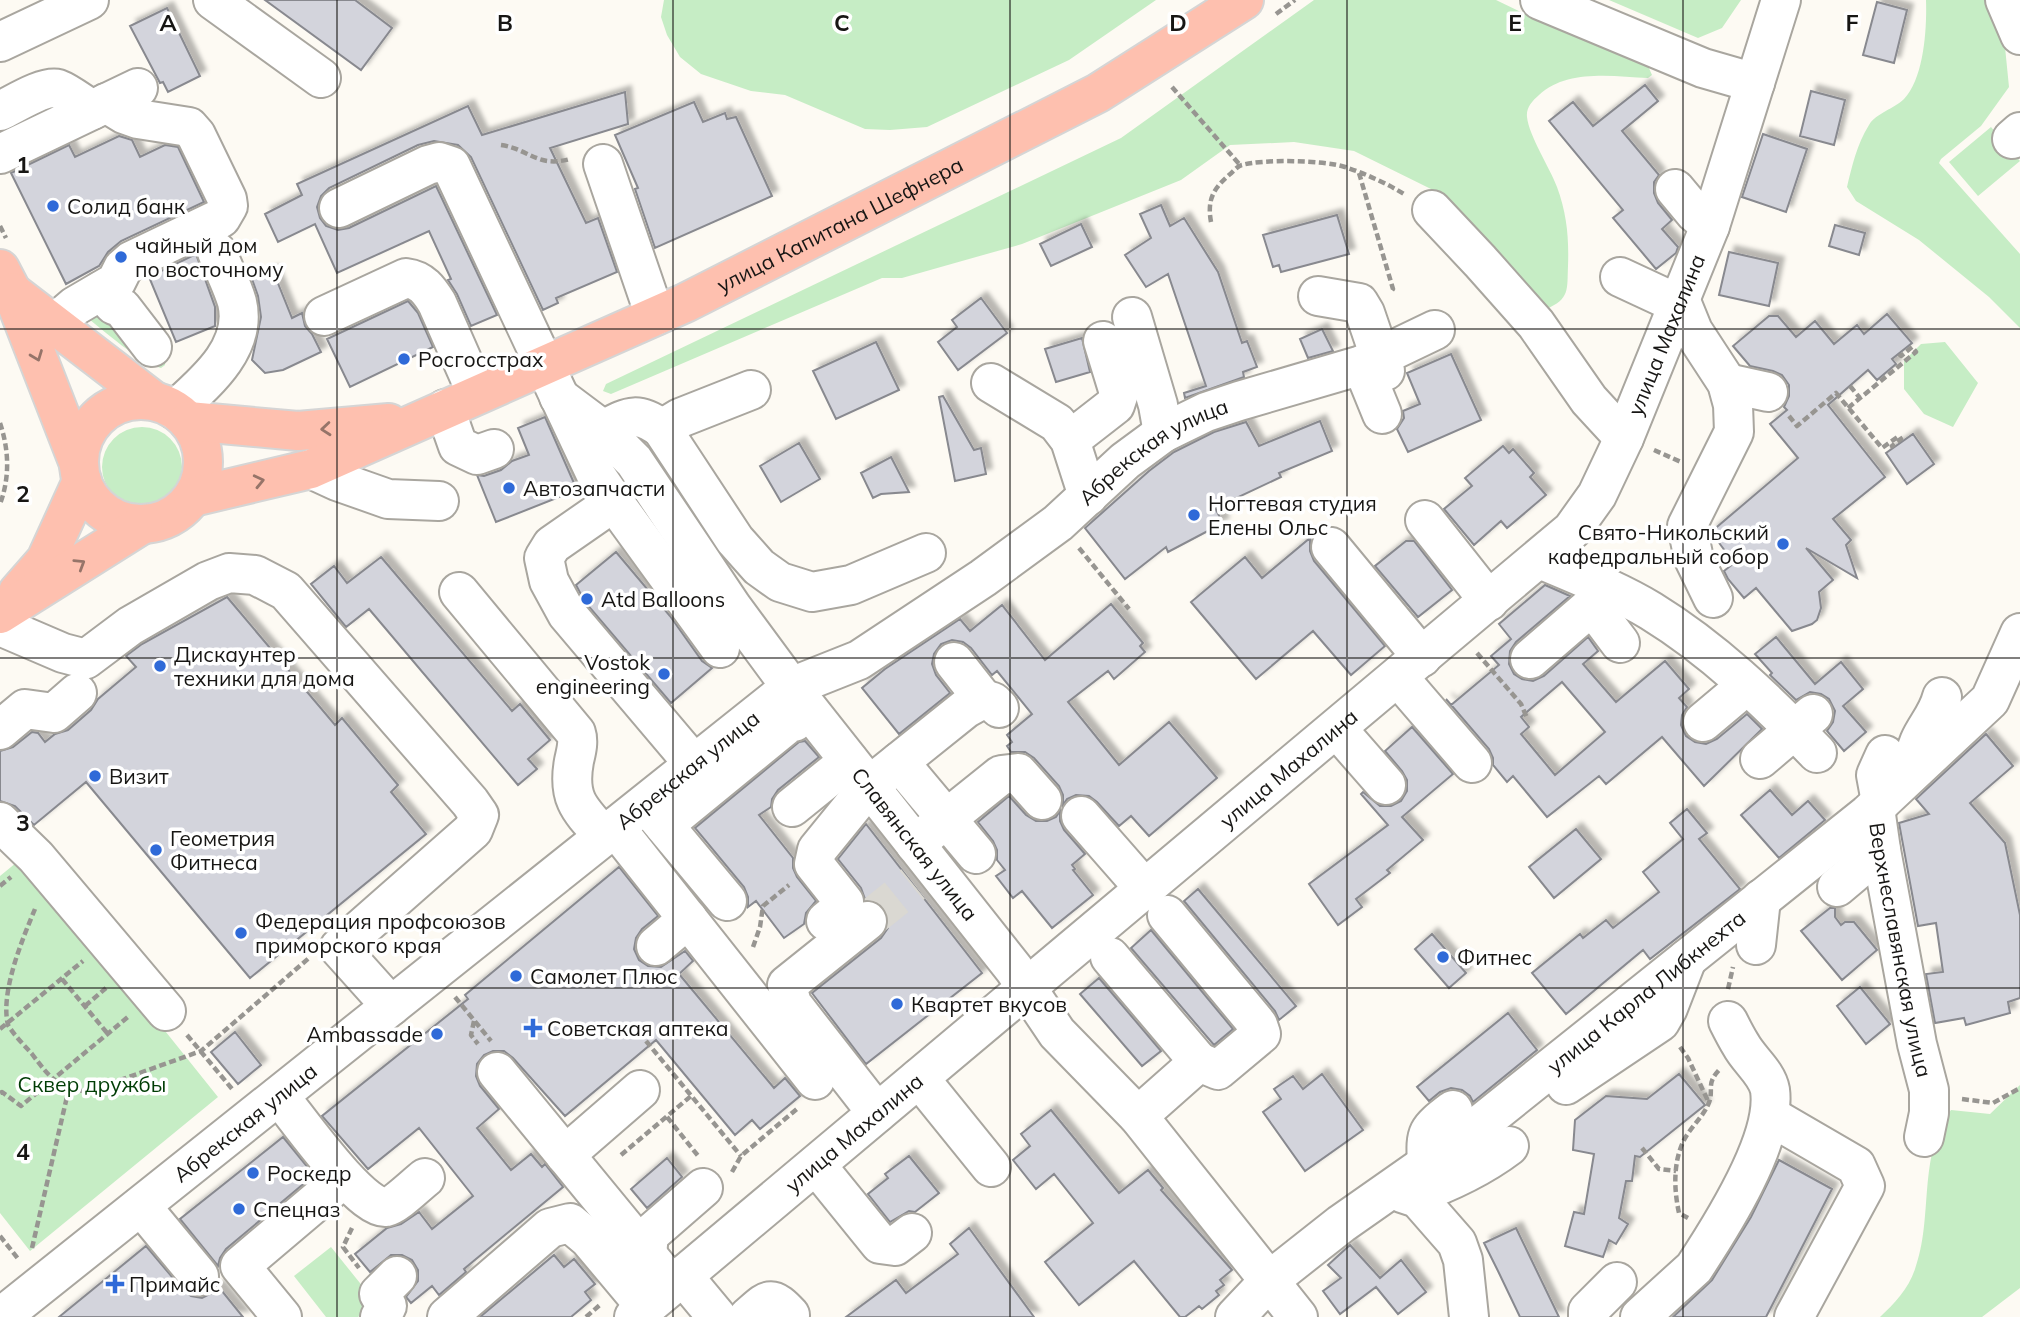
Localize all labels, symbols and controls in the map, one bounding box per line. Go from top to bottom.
text: A [159,8,177,37]
text: B [497,8,513,37]
text: C [834,8,850,37]
text: D [1169,8,1187,37]
text: E [1508,8,1522,37]
text: F [1845,8,1859,37]
text: 1 [16,150,30,179]
street label: улица Капитана Шефнера [712,151,967,298]
place label: Солид банк [67,193,186,219]
marker: Солид банк [45,198,61,214]
place label: чайный дом по восточному [135,232,284,282]
marker: чайный дом по восточному [113,249,129,265]
street label: улица Махалина [1622,250,1710,419]
place label: Росгосстрах [418,346,544,372]
one-way arrow [28,349,42,361]
marker: Росгосстрах [396,351,412,367]
street label: Абрекская улица [1073,393,1231,510]
one-way arrow [320,421,331,436]
one-way arrow [253,475,265,489]
place label: Автозапчасти [523,475,665,501]
text: 2 [16,479,30,508]
marker: Автозапчасти [501,480,517,496]
place label: Ногтевая студия Елены Ольс [1208,490,1377,540]
marker: Ногтевая студия Елены Ольс [1186,507,1202,523]
place label: Свято-Никольский кафедральный собор [1548,519,1769,569]
marker: Свято-Никольский кафедральный собор [1775,536,1791,552]
one-way arrow [72,559,85,572]
place label: Atd Balloons [601,586,725,612]
marker: Atd Balloons [579,591,595,607]
place label: Дискаунтер техники для дома [174,641,355,691]
place label: Vostok engineering [536,649,650,699]
marker: Дискаунтер техники для дома [152,658,168,674]
marker: Vostok engineering [656,666,672,682]
street label: улица Махалина [1214,703,1362,833]
street label: Абрекская улица [611,705,764,835]
street label: Славянская улица [846,762,984,926]
place label: Визит [109,763,169,789]
marker: Визит [87,768,103,784]
text: 3 [16,808,30,837]
street label: Верхнеславянская улица [1864,821,1938,1080]
place label: Геометрия Фитнеса [170,825,275,875]
marker: Геометрия Фитнеса [148,842,164,858]
street label: улица Карла Либкнехта [1542,904,1750,1079]
place label: Федерация профсоюзов приморского края [255,908,506,958]
marker: Федерация профсоюзов приморского края [233,925,249,941]
place label: Фитнес [1457,944,1532,970]
marker: Фитнес [1435,949,1451,965]
place label: Самолет Плюс [530,963,678,989]
marker: Самолет Плюс [508,968,524,984]
place label: Квартет вкусов [911,991,1067,1017]
marker: Квартет вкусов [889,996,905,1012]
place label: Советская аптека [547,1015,729,1041]
marker: Советская аптека [525,1020,541,1036]
place label: Ambassade [306,1021,423,1047]
marker: Ambassade [429,1026,445,1042]
street label: Абрекская улица [168,1057,322,1187]
street label: улица Махалина [780,1067,928,1198]
park label: Сквер дружбы [18,1071,166,1097]
text: 4 [16,1137,30,1166]
place label: Роскедр [267,1160,352,1186]
marker: Роскедр [245,1165,261,1181]
place label: Спецназ [253,1196,340,1222]
marker: Спецназ [231,1201,247,1217]
place label: Примайс [129,1271,220,1297]
marker: Примайс [107,1276,123,1292]

